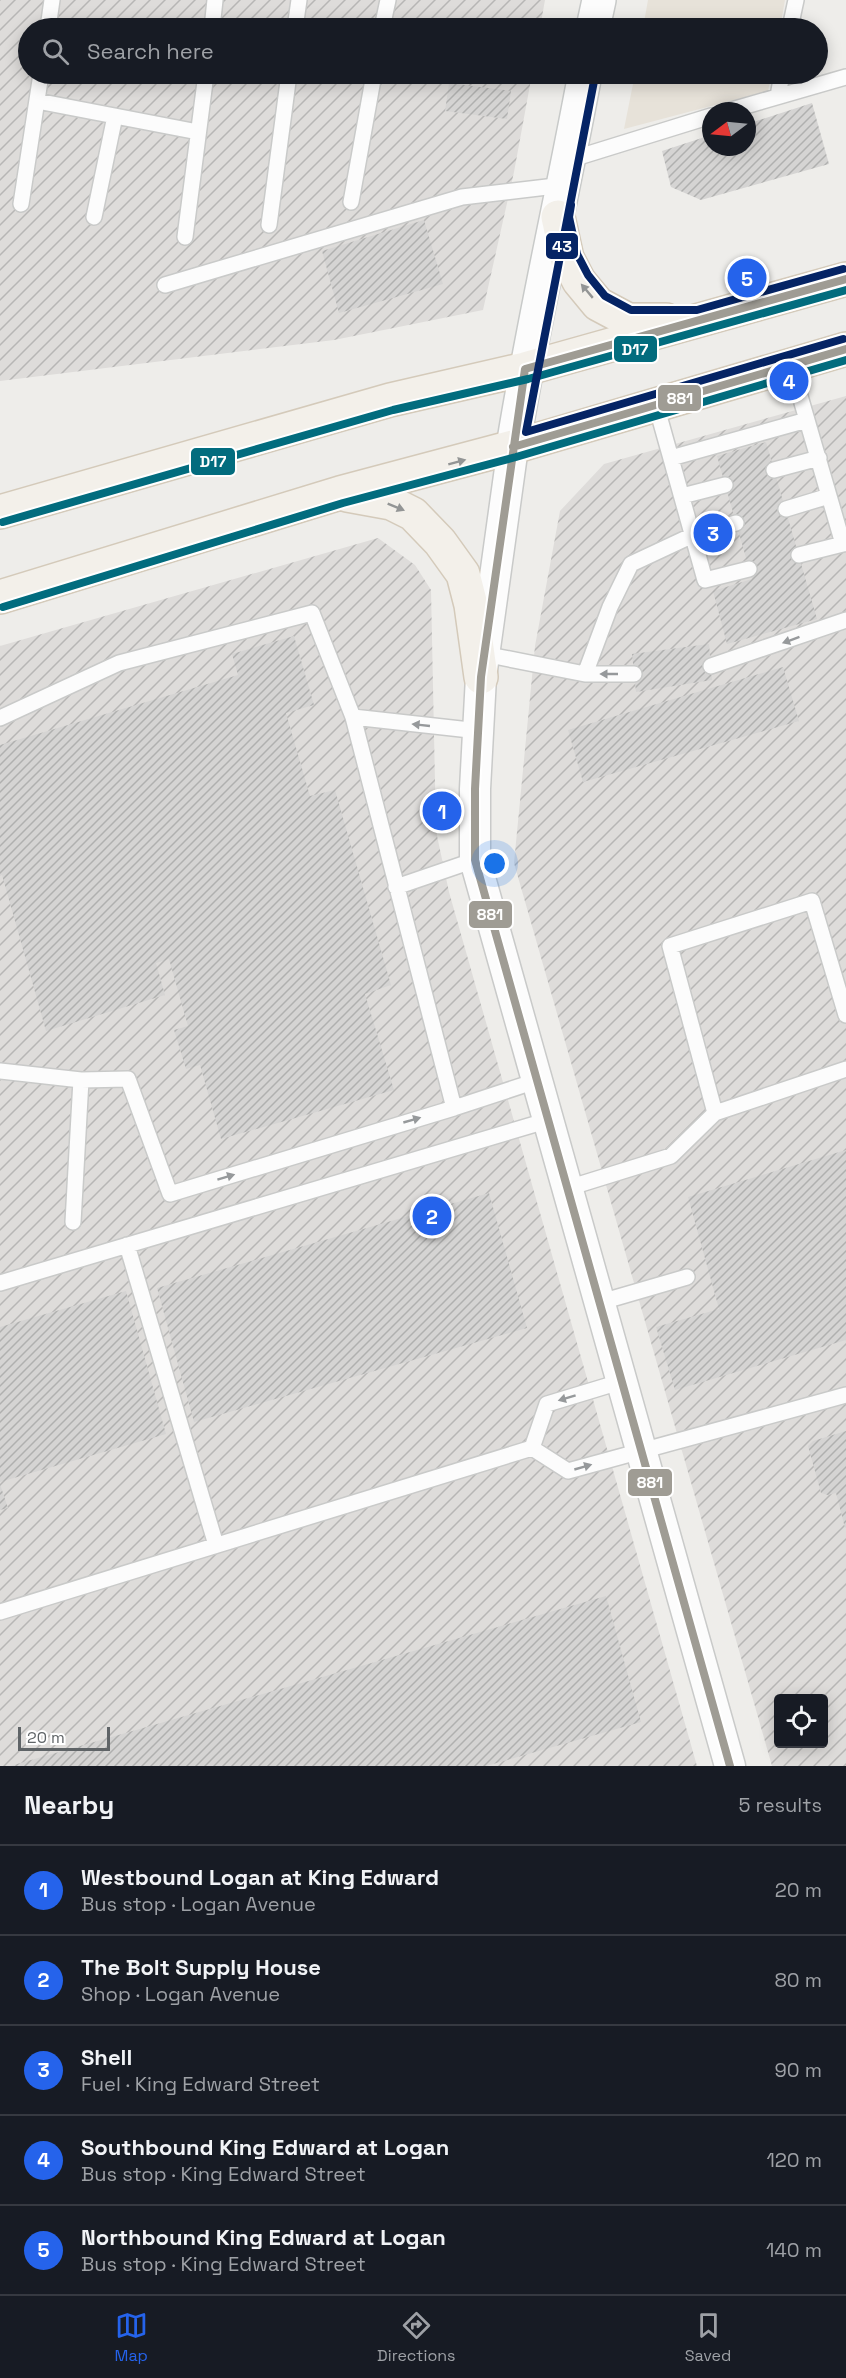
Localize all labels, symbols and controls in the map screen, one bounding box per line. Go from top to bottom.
search box [18,18,828,84]
icon: search [39,35,72,68]
text: Search here [87,37,214,65]
north arrow [702,102,756,156]
line badge: 43 [545,232,579,260]
text: 43 [552,236,572,257]
pin: 5 [728,256,766,300]
one-way arrow [581,284,594,299]
line badge: D17 [613,335,658,363]
text: D17 [622,339,649,360]
pin: 4 [770,358,808,404]
line badge: 881 [657,384,702,412]
text: 881 [667,388,693,409]
line badge: D17 [190,447,236,476]
text: D17 [200,451,227,472]
one-way arrow [448,456,466,466]
one-way arrow [388,502,406,512]
pin: 3 [694,510,732,556]
one-way arrow [782,635,800,645]
one-way arrow [600,669,619,679]
one-way arrow [412,720,431,729]
pin: 1 [422,788,462,834]
your location [480,849,509,878]
line badge: 881 [468,900,513,929]
text: 881 [477,904,503,925]
one-way arrow [403,1115,421,1124]
one-way arrow [217,1172,235,1181]
pin: 2 [412,1194,452,1238]
one-way arrow [558,1394,576,1403]
one-way arrow [574,1462,592,1471]
line badge: 881 [627,1468,673,1497]
text: 881 [637,1472,663,1493]
map controls [774,1694,828,1748]
button: locate [774,1694,828,1748]
scale bar [18,1724,110,1752]
text: 20 m [27,1727,65,1748]
text: Nearby [24,1788,114,1822]
text: 5 results [738,1792,822,1818]
text: Westbound Logan at King Edward [81,1863,439,1891]
text: 1 [39,1877,48,1903]
text: 20 m [775,1877,822,1903]
text: Bus stop · Logan Avenue [81,1891,316,1917]
text: The Bolt Supply House [81,1953,321,1981]
text: 2 [38,1967,49,1993]
text: 80 m [774,1967,822,1993]
text: Shop · Logan Avenue [81,1981,280,2007]
text: Shell [81,2043,132,2071]
text: 3 [37,2057,50,2083]
text: 90 m [775,2057,822,2083]
text: Fuel · King Edward Street [81,2071,320,2097]
text: Southbound King Edward at Logan [81,2133,449,2161]
text: 4 [37,2147,50,2173]
text: 120 m [766,2147,822,2173]
text: Bus stop · King Edward Street [81,2161,366,2187]
text: Northbound King Edward at Logan [81,2223,446,2251]
text: 5 [38,2237,50,2263]
text: 140 m [766,2237,822,2263]
text: Bus stop · King Edward Street [81,2251,366,2277]
tab: Map [115,2309,148,2366]
tab: Directions [377,2309,456,2366]
tab: Saved [685,2309,731,2366]

